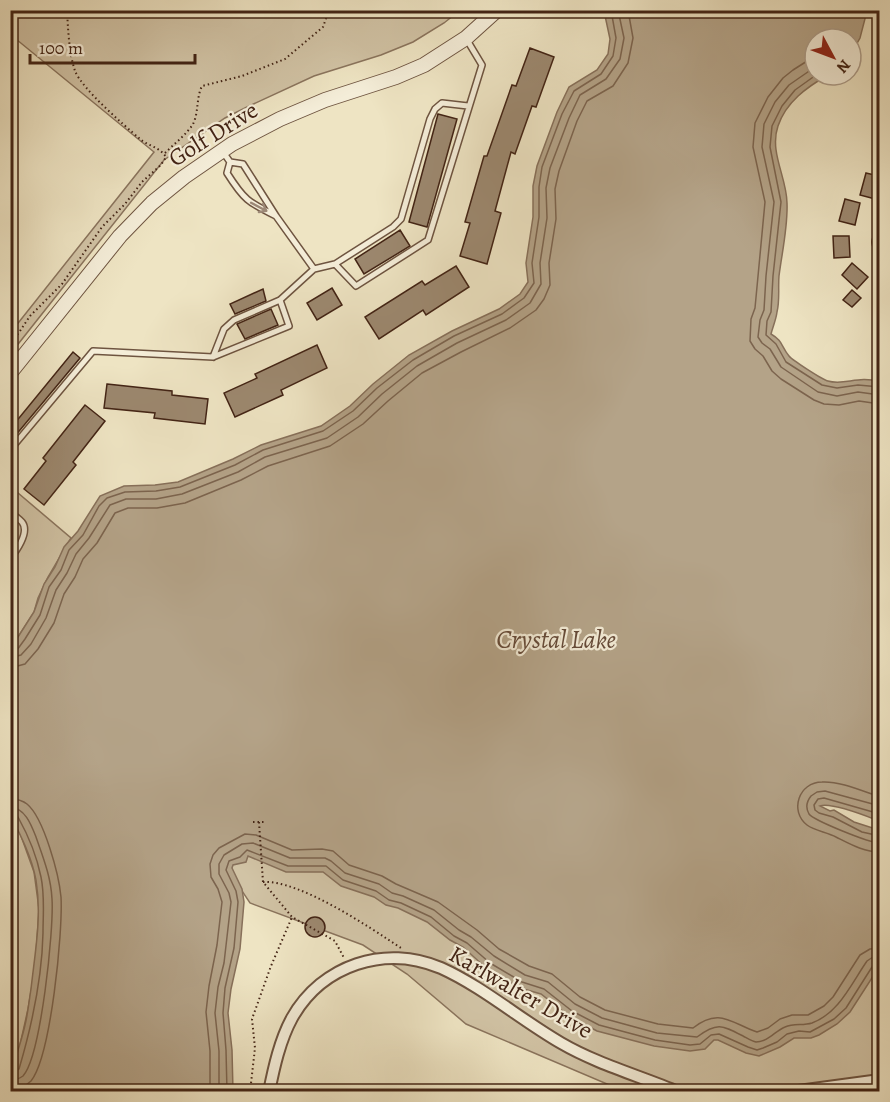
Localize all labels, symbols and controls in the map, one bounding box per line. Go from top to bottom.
scale bar [30,27,195,65]
north arrow [803,27,863,87]
text: 100 m [39,36,83,60]
text: N [831,55,856,78]
street label: Golf Drive [162,94,264,174]
one-way arrow [249,202,267,213]
water label: Crystal Lake [496,622,616,657]
street label: Karlwalter Drive [443,938,599,1046]

